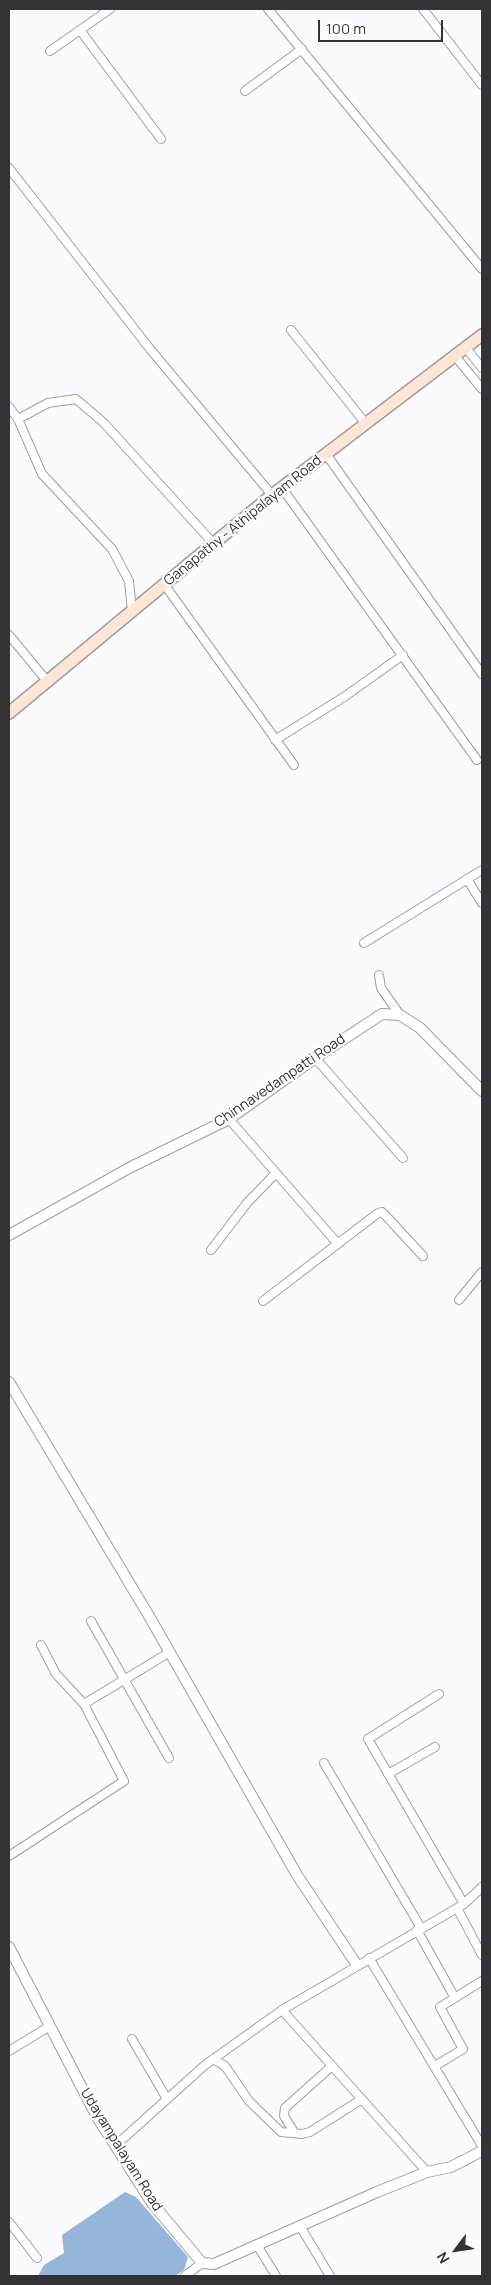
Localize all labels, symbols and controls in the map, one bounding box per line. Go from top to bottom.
scale bar [321,10,446,42]
text: 100 m [326,18,366,39]
street label: Ganapathy - Athipalayam Road [161,452,325,590]
street label: Chinnavedampatti Road [211,1031,349,1131]
street label: Udayampalayam Road [76,2085,166,2215]
north arrow [431,2225,481,2275]
text: N [432,2249,453,2267]

